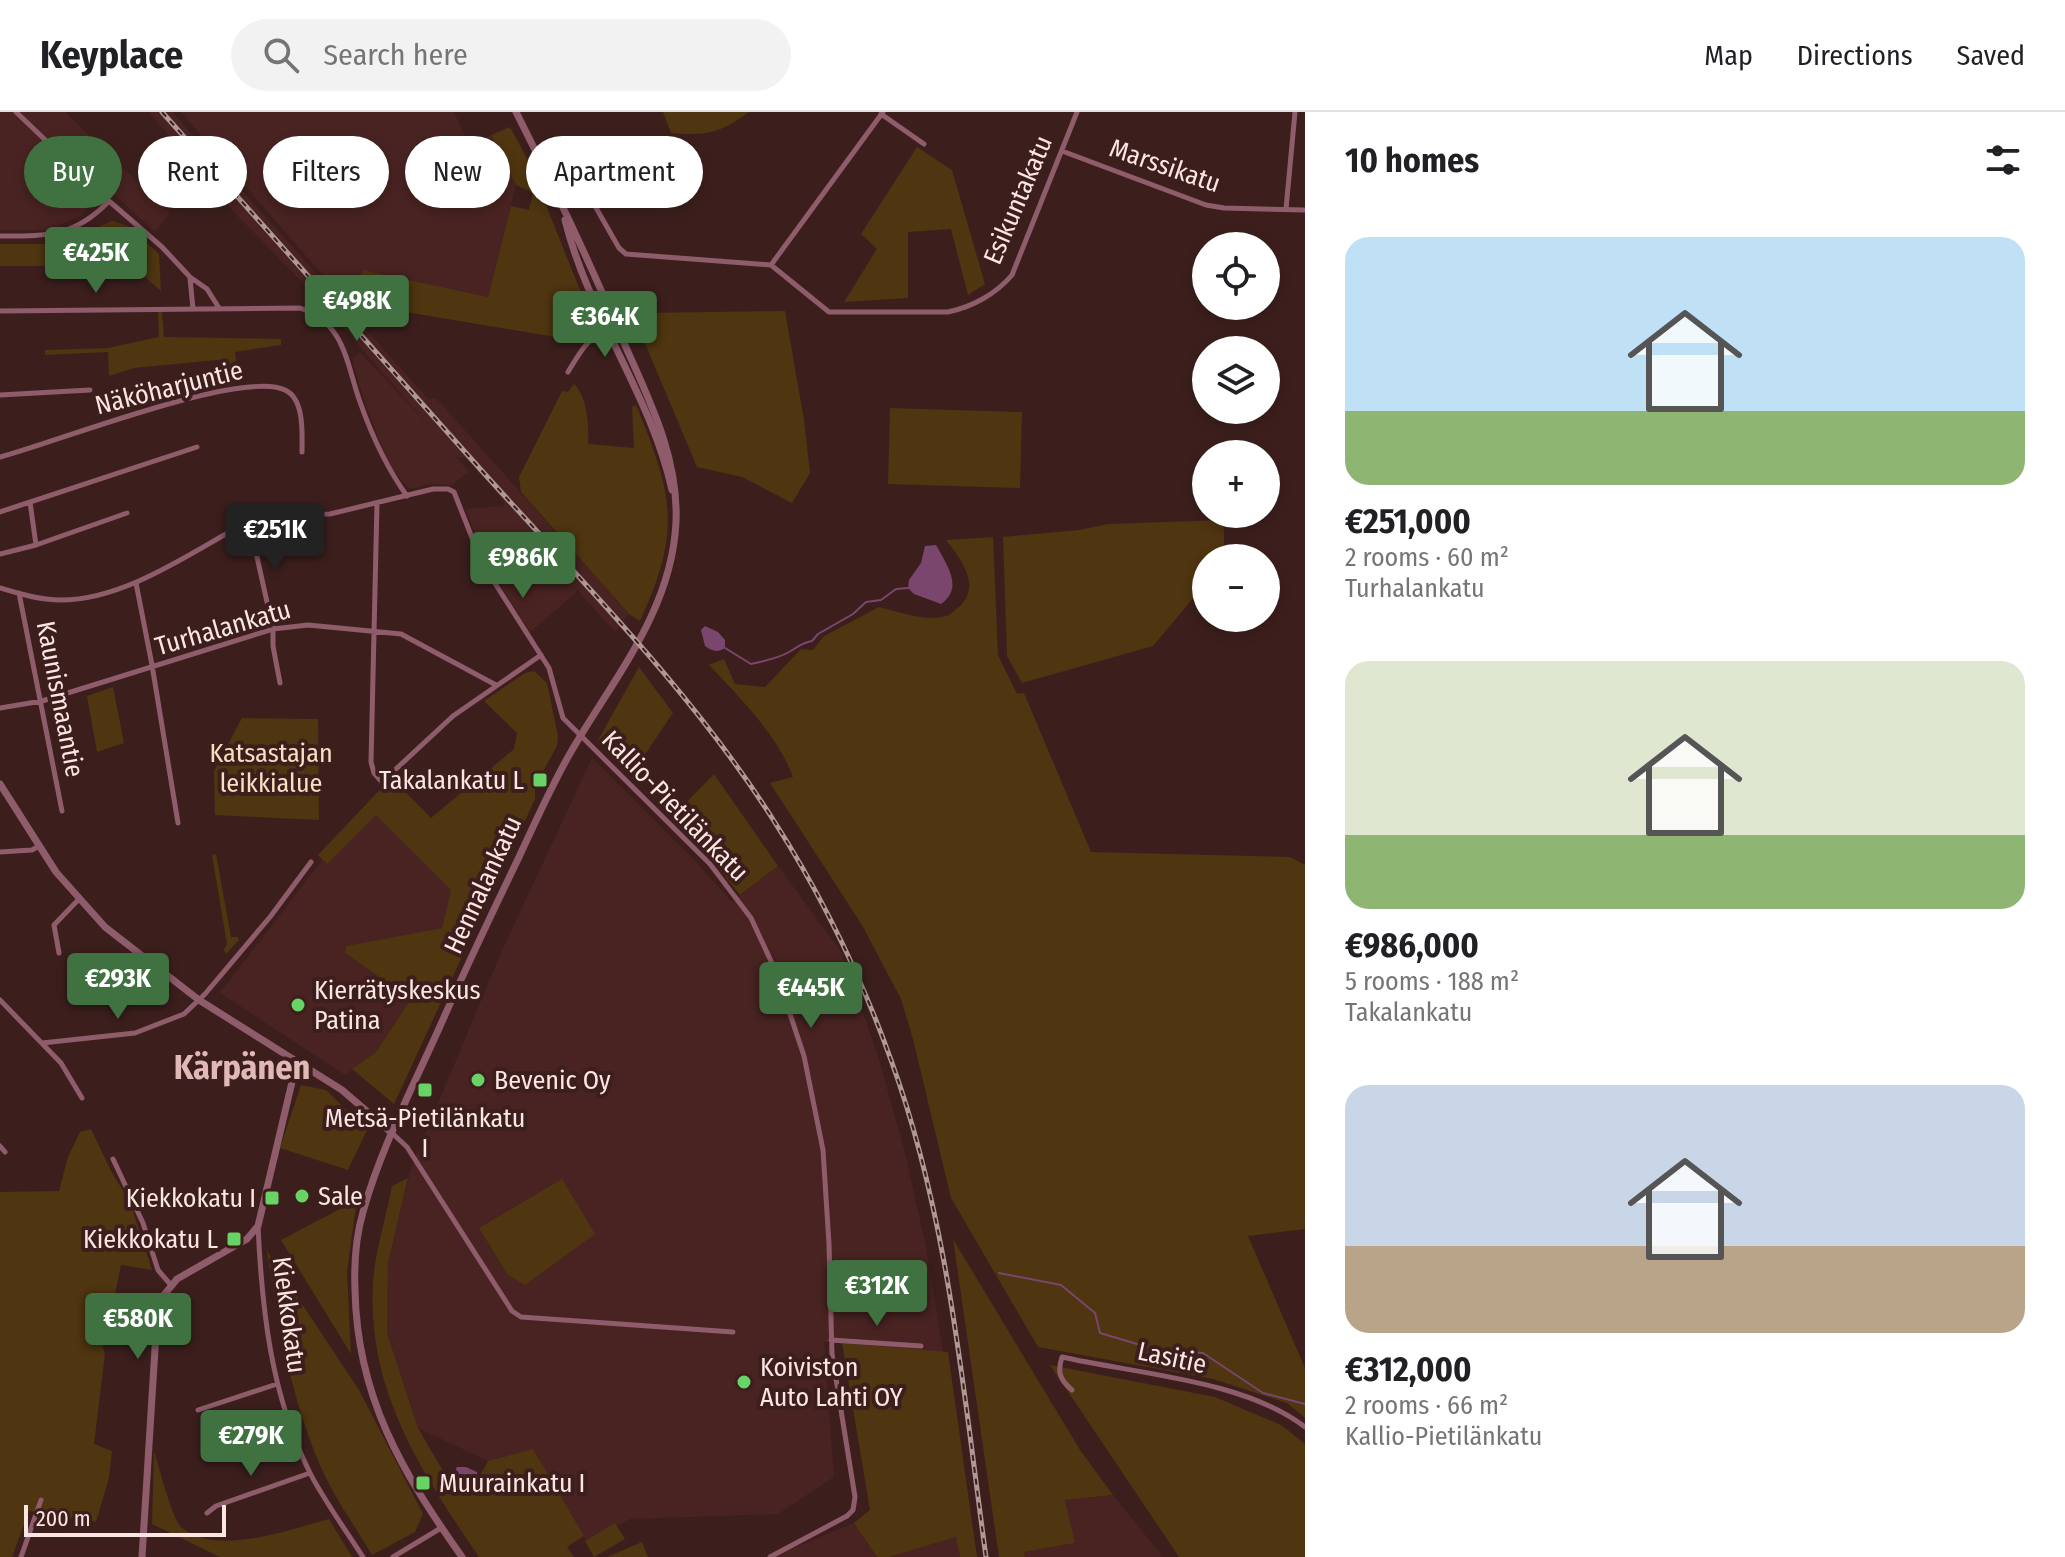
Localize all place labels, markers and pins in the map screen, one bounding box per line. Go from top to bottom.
pin: €425K [40,227,152,295]
pin: €498K [301,275,413,343]
pin: €364K [549,291,661,359]
pin: €251K [219,504,331,572]
pin: €986K [467,532,579,600]
place label: Takalankatu L [379,765,524,796]
marker: Takalankatu L [531,771,549,789]
pin: €293K [62,953,174,1021]
pin: €445K [755,962,867,1030]
place label: Kierrätyskeskus Patina [314,975,481,1036]
marker: Kierrätyskeskus Patina [289,996,307,1014]
place label: Bevenic Oy [494,1065,611,1096]
marker: Bevenic Oy [469,1071,487,1089]
marker: Metsä-Pietilänkatu I [416,1081,434,1099]
place label: Metsä-Pietilänkatu I [325,1103,525,1164]
place label: Sale [318,1181,363,1212]
place label: Kiekkokatu I [126,1183,256,1214]
marker: Sale [293,1187,311,1205]
marker: Kiekkokatu I [263,1189,281,1207]
place label: Kiekkokatu L [83,1224,218,1255]
marker: Kiekkokatu L [225,1230,243,1248]
pin: €312K [821,1260,933,1328]
pin: €580K [82,1293,194,1361]
place label: Koiviston Auto Lahti OY [760,1352,903,1413]
marker: Koiviston Auto Lahti OY [735,1373,753,1391]
pin: €279K [195,1410,307,1478]
place label: Muurainkatu I [439,1468,585,1499]
marker: Muurainkatu I [414,1474,432,1492]

